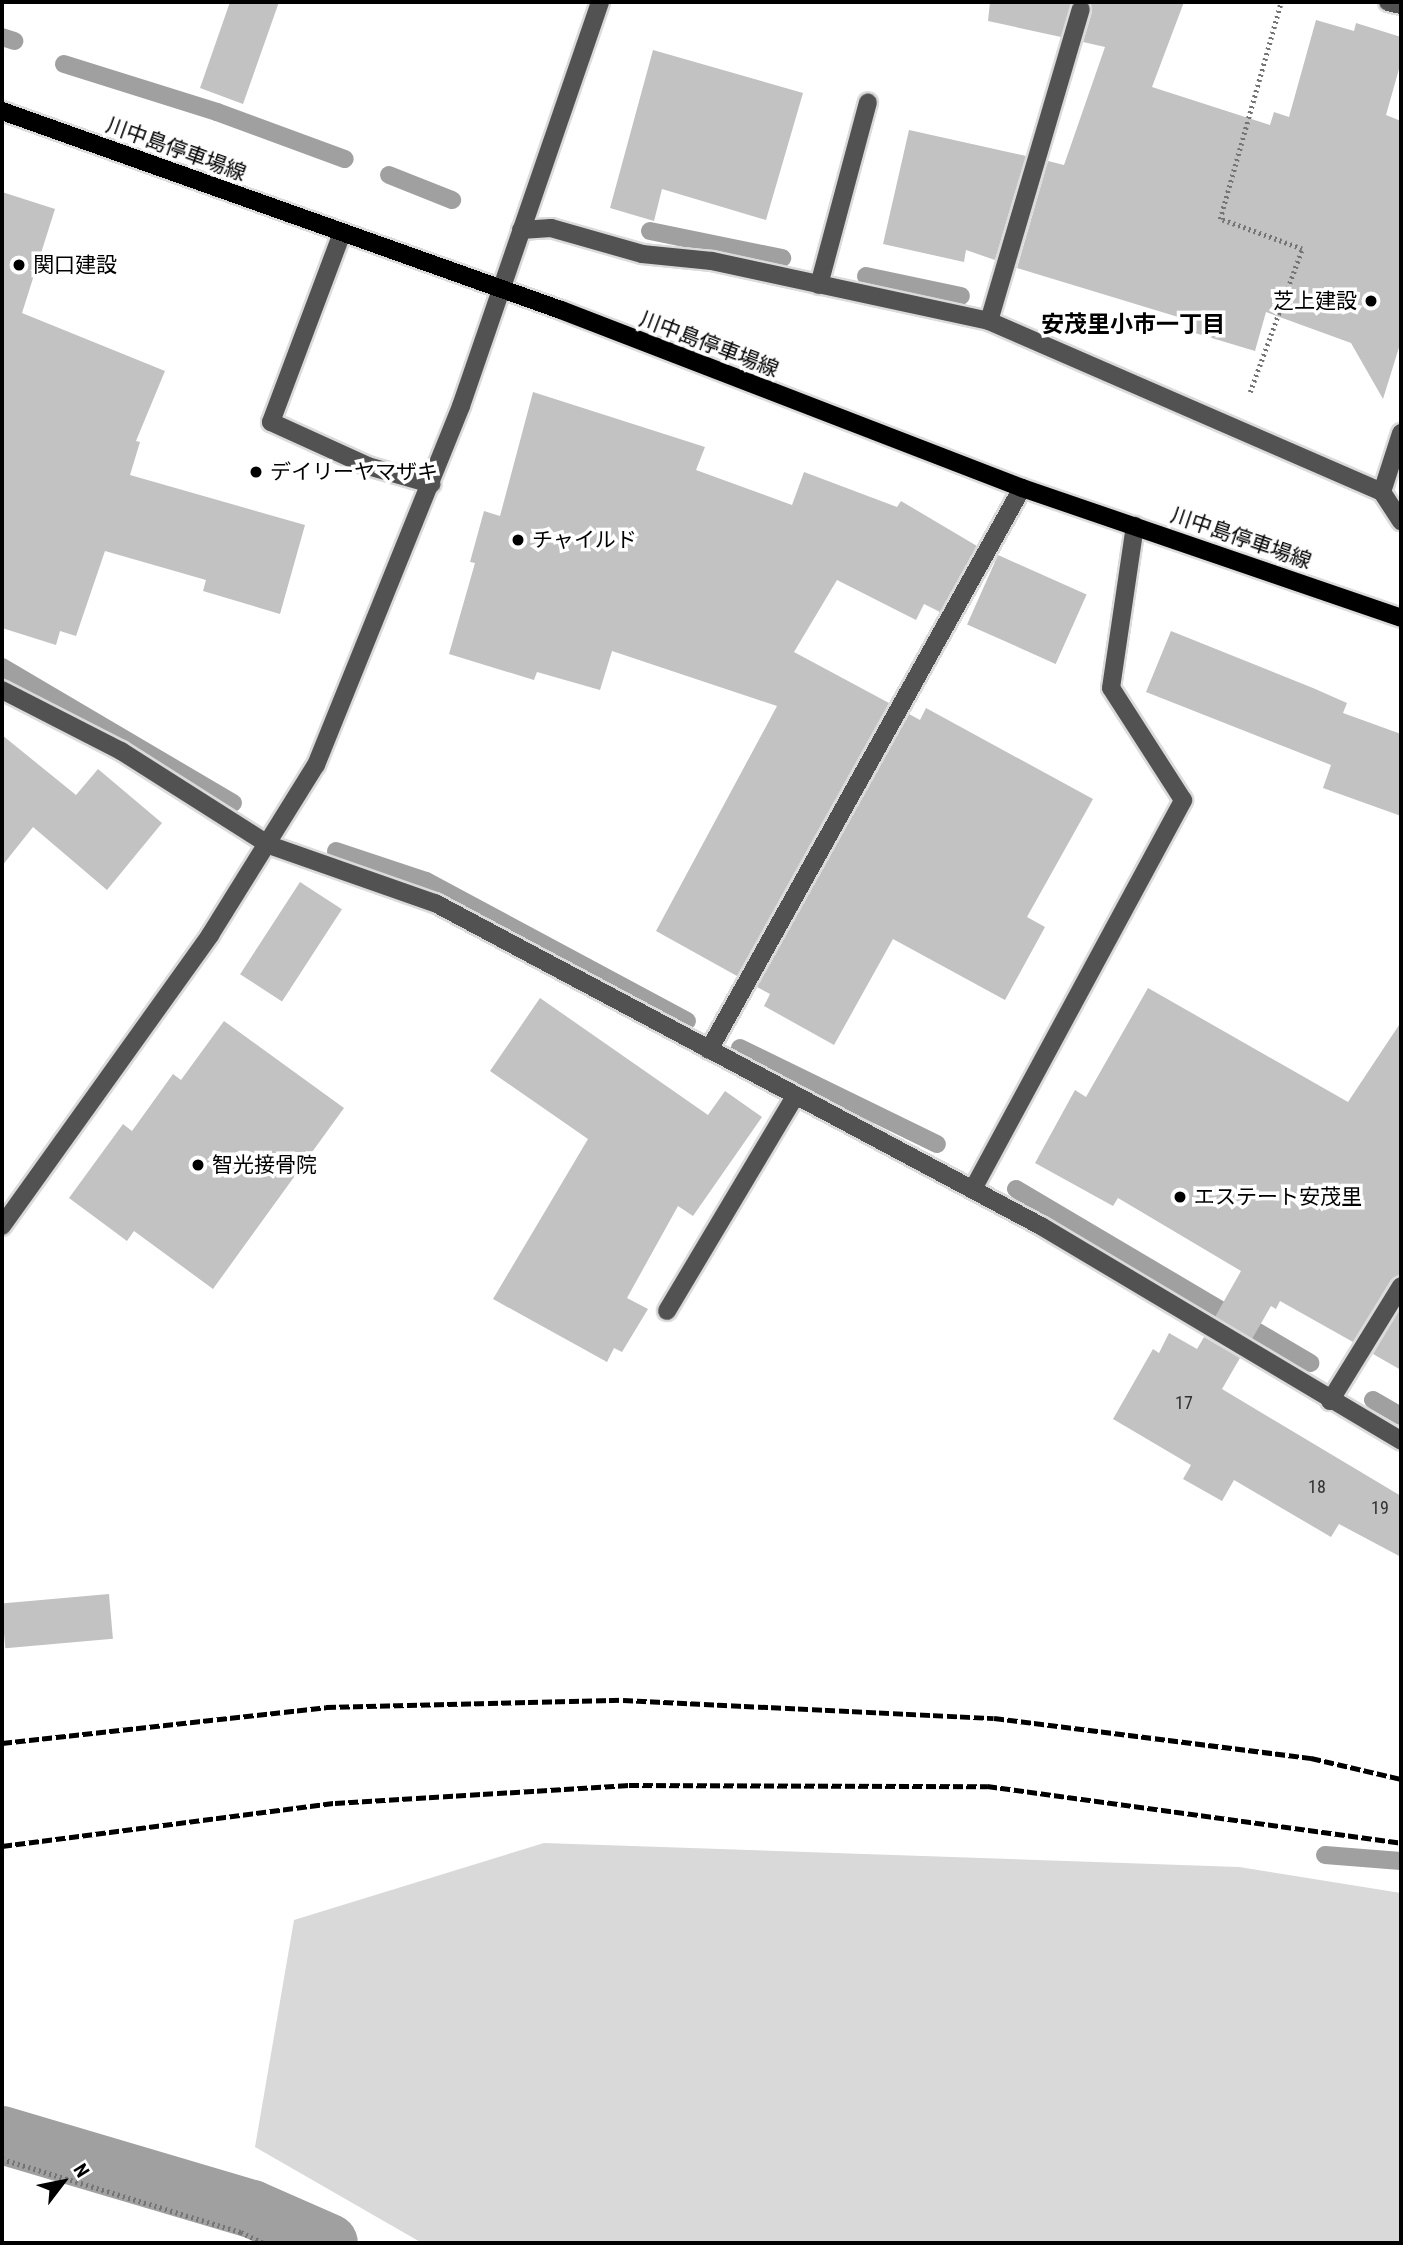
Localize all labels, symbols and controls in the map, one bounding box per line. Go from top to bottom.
street label: 川中島停車場線 [103,112,249,186]
place label: 関口建設 [33,252,117,278]
marker: 関口建設 [11,257,27,273]
place label: 芝上建設 [1273,288,1357,314]
marker: 芝上建設 [1363,293,1379,309]
street label: 川中島停車場線 [636,306,782,382]
district label: 安茂里小市一丁目 [1041,311,1225,339]
place label: デイリーヤマザキ [270,459,438,485]
marker: デイリーヤマザキ [248,464,264,480]
street label: 川中島停車場線 [1167,502,1315,574]
place label: チャイルド [532,527,637,553]
marker: チャイルド [510,532,526,548]
place label: 智光接骨院 [212,1152,317,1178]
marker: 智光接骨院 [190,1157,206,1173]
place label: エステート安茂里 [1194,1184,1362,1210]
marker: エステート安茂里 [1172,1189,1188,1205]
house number: 17 [1175,1392,1193,1414]
house number: 18 [1308,1476,1326,1498]
house number: 19 [1371,1497,1389,1519]
north arrow [28,2147,98,2217]
text: N [68,2160,94,2182]

